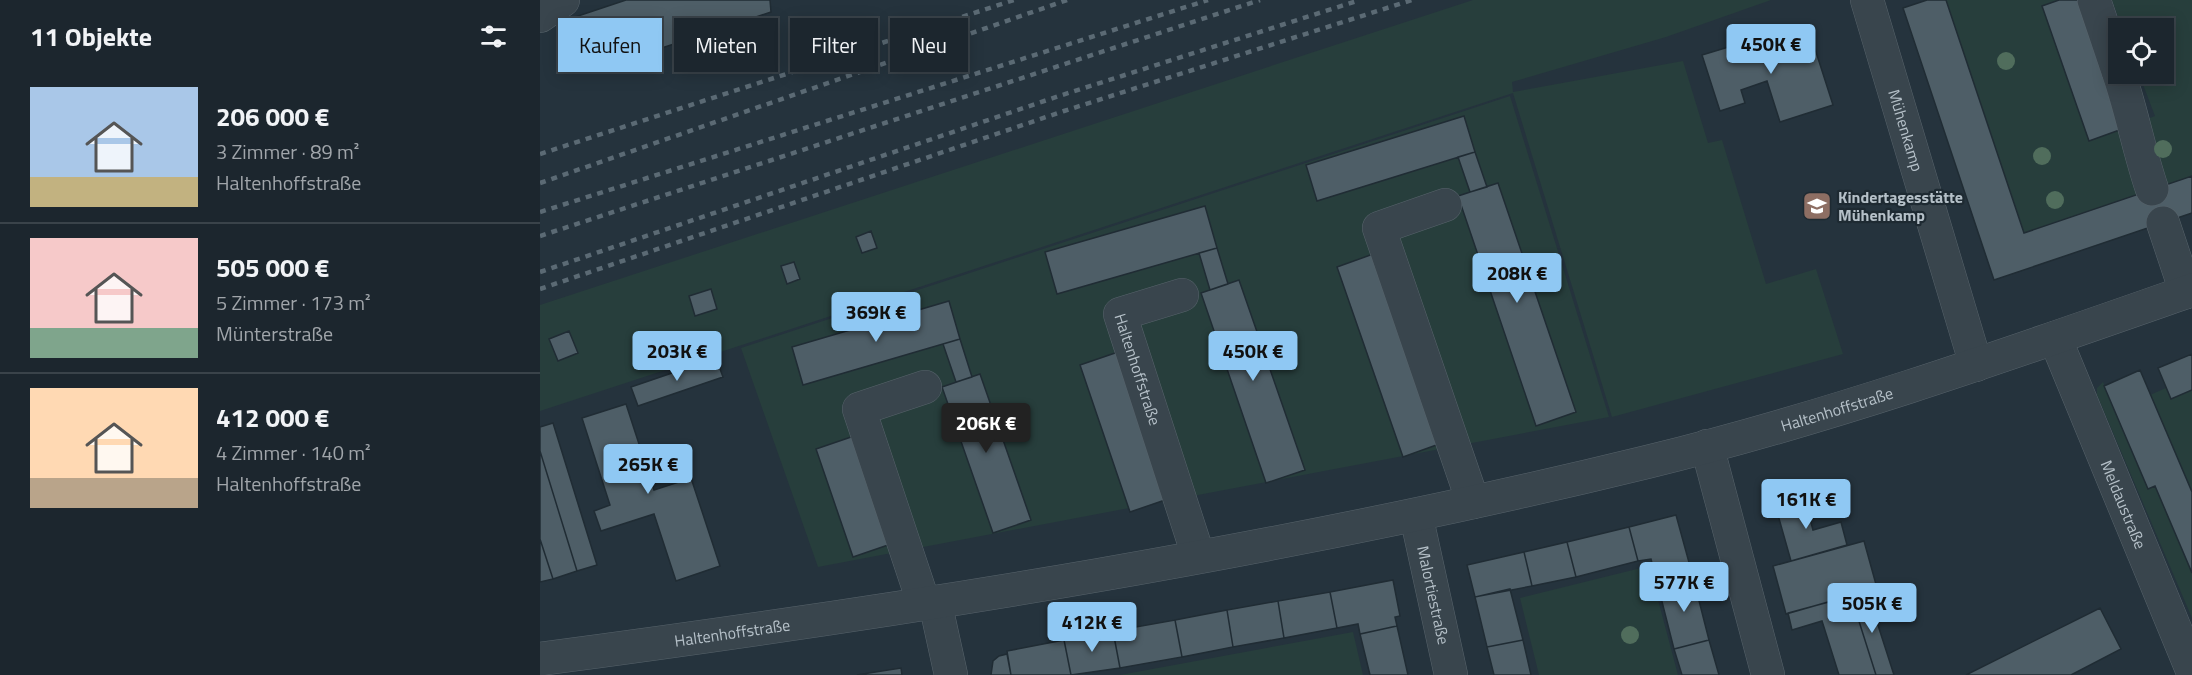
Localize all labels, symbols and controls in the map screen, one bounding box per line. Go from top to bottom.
text: 11 Objekte [30,17,152,56]
chip: Kaufen [558,18,662,72]
chip: Mieten [674,18,778,72]
chip: Filter [790,18,878,72]
chip: Neu [890,18,968,72]
map controls [2108,18,2174,84]
button: locate [2108,18,2174,84]
icon: filters [477,20,510,53]
pin: 450K € [1722,24,1820,75]
text: 450K € [1740,28,1802,59]
street label: Mühenkamp [1882,86,1930,174]
text: 206 000 € [216,97,329,136]
icon: home [78,111,150,183]
text: 3 Zimmer · 89 m² [216,136,359,167]
text: Haltenhoffstraße [216,167,361,198]
place label: Kindertagesstätte Mühenkamp [1838,185,1963,227]
school or university icon: Kindertagesstätte Mühenkamp [1801,190,1833,222]
text: 505 000 € [216,248,329,287]
pin: 208K € [1468,253,1566,304]
text: 208K € [1486,257,1548,288]
icon: home [78,262,150,334]
text: 5 Zimmer · 173 m² [216,287,371,318]
pin: 369K € [827,292,925,343]
text: 369K € [845,296,907,327]
street label: Haltenhoffstraße [1109,310,1167,428]
text: Münterstraße [216,318,333,349]
pin: 203K € [628,331,726,382]
pin: 450K € [1204,331,1302,382]
text: 203K € [646,335,708,366]
text: 450K € [1222,335,1284,366]
street label: Haltenhoffstraße [1778,381,1896,438]
text: 412 000 € [216,398,329,437]
pin: 206K € [937,403,1035,454]
text: 206K € [955,407,1017,438]
icon: home [78,412,150,484]
text: 4 Zimmer · 140 m² [216,437,371,468]
pin: 265K € [599,444,697,495]
text: 265K € [617,448,679,479]
street label: Meldaustraße [2095,456,2153,552]
text: Haltenhoffstraße [216,468,361,499]
pin: 161K € [1757,479,1855,530]
text: 161K € [1775,483,1837,514]
street label: Malortiestraße [1411,544,1456,647]
pin: 577K € [1635,562,1733,613]
text: 577K € [1653,566,1715,597]
pin: 505K € [1823,583,1921,634]
text: 505K € [1841,587,1903,618]
pin: 412K € [1043,602,1141,653]
text: 412K € [1061,606,1123,637]
street label: Haltenhoffstraße [673,612,792,653]

